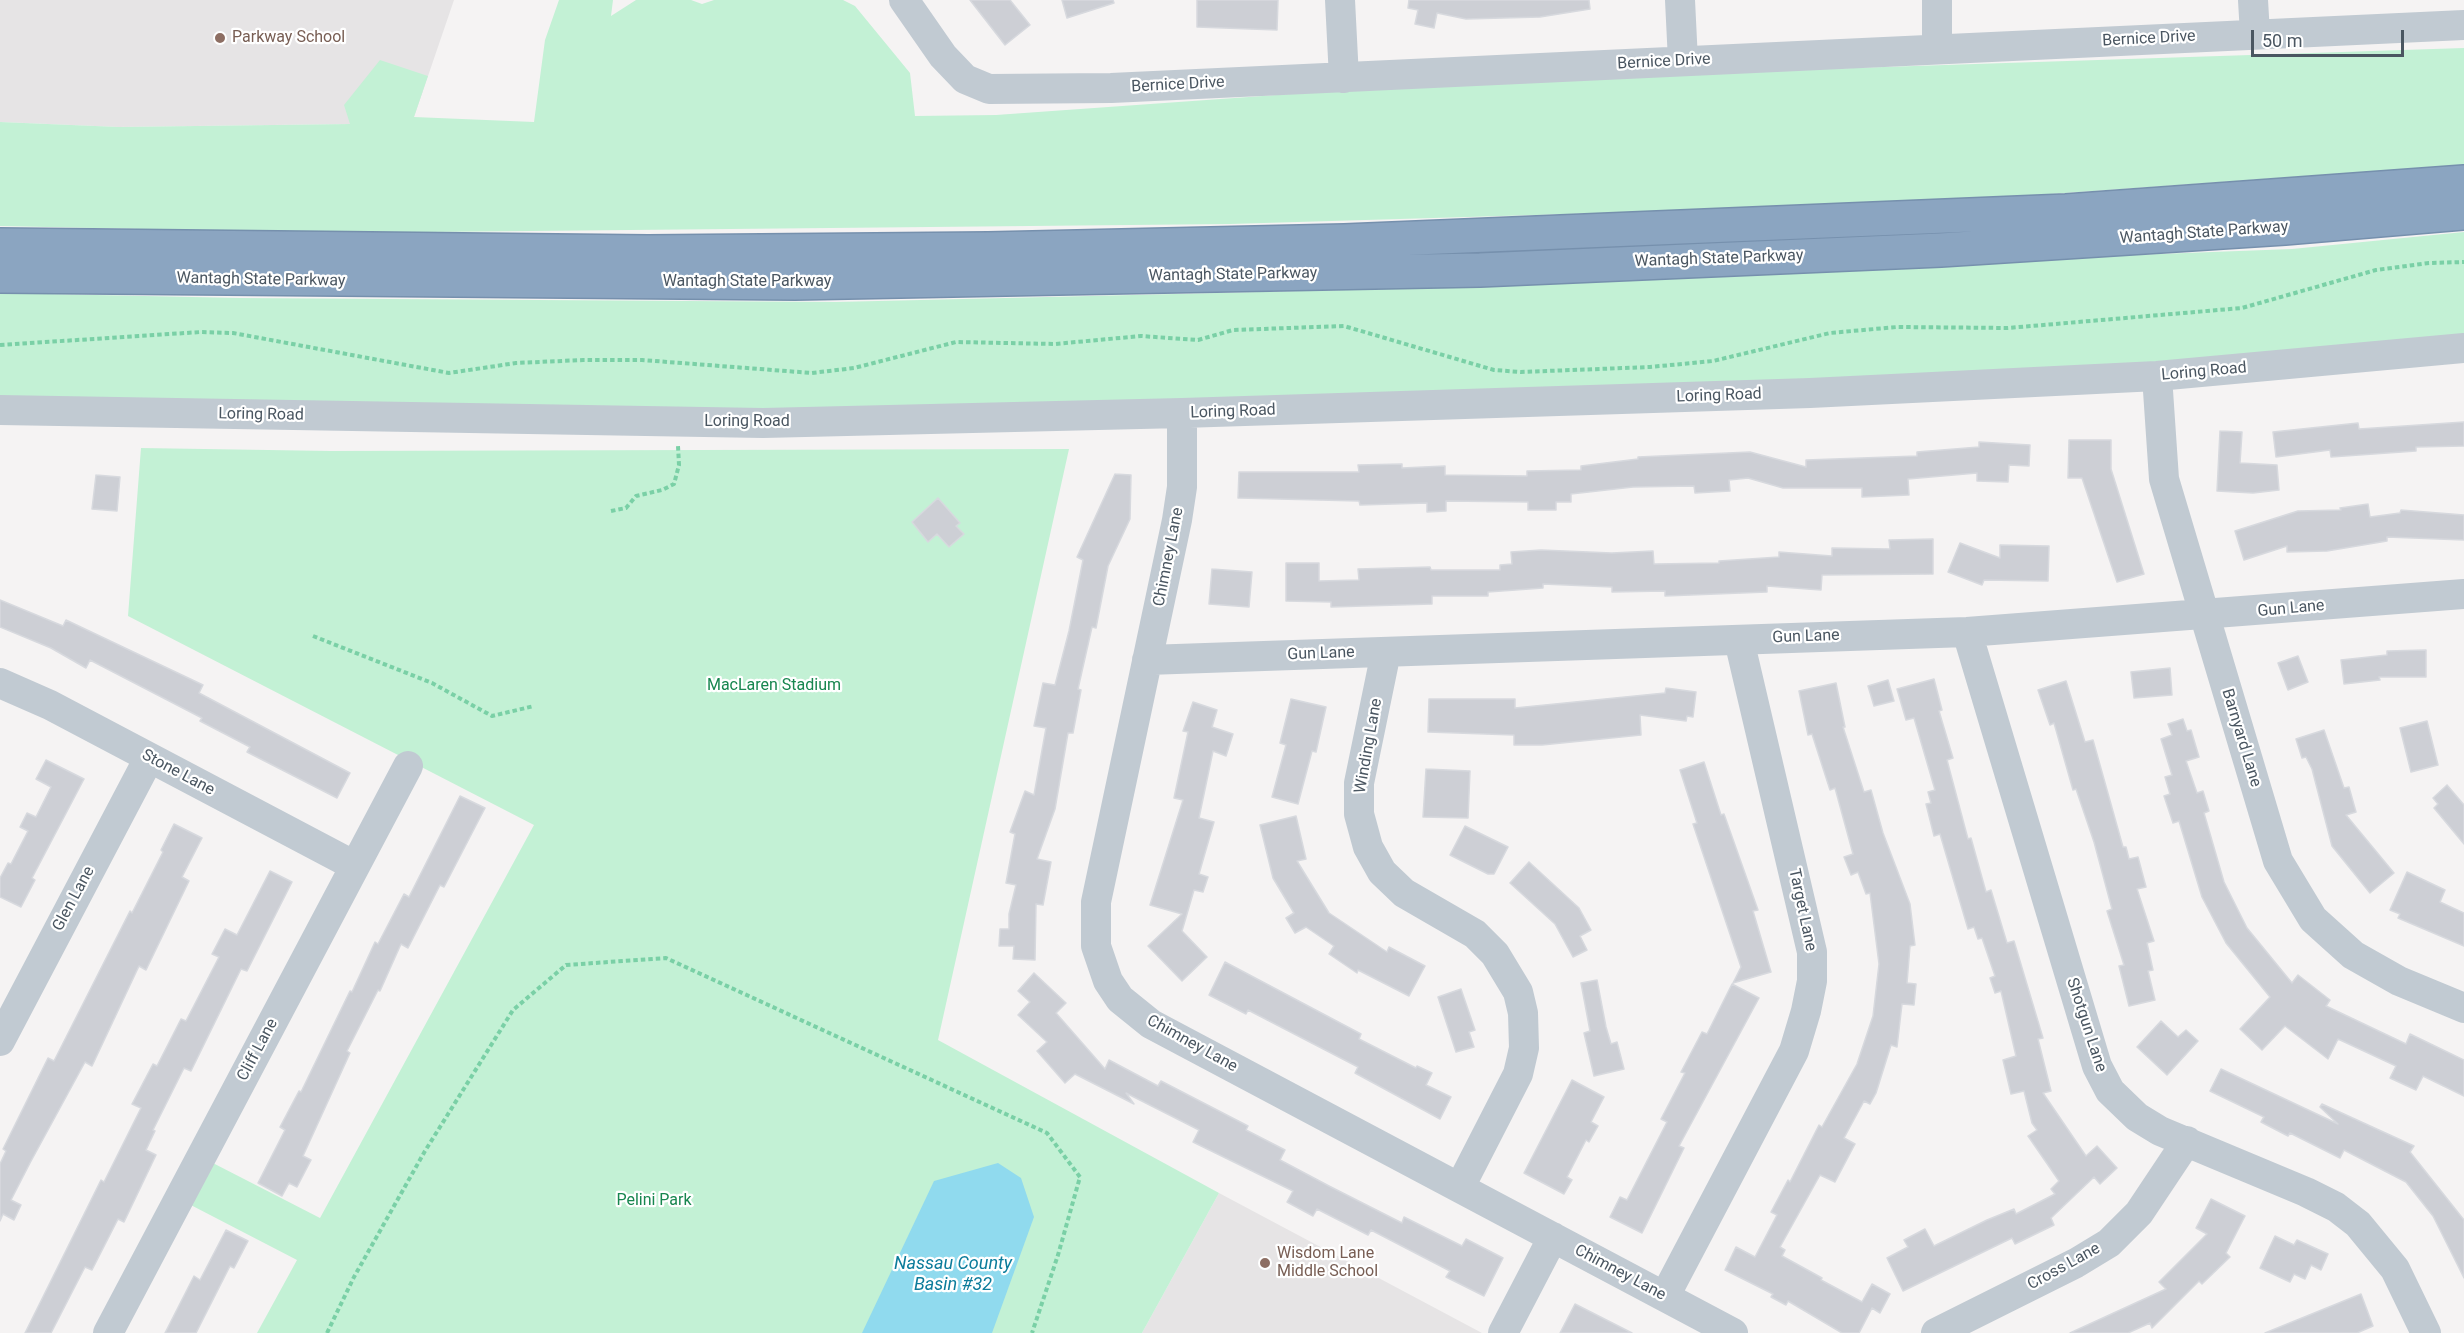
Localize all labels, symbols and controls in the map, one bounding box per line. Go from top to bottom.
scale bar [2254,18,2407,56]
street label: Bernice Drive [2102,27,2196,51]
place label: Parkway School [232,28,345,48]
text: 50 m [2262,30,2302,51]
marker: Parkway School [213,31,227,45]
street label: Bernice Drive [1617,50,1711,74]
street label: Bernice Drive [1131,73,1225,97]
street label: Wantagh State Parkway [2119,218,2289,248]
street label: Wantagh State Parkway [1634,246,1804,272]
street label: Wantagh State Parkway [1148,264,1318,286]
street label: Wantagh State Parkway [176,269,346,291]
street label: Wantagh State Parkway [663,272,831,292]
street label: Loring Road [2161,359,2247,385]
street label: Loring Road [1676,385,1762,407]
street label: Loring Road [1190,401,1276,423]
street label: Loring Road [218,405,304,425]
street label: Loring Road [704,412,790,432]
street label: Chimney Lane [1150,506,1188,608]
street label: Gun Lane [2257,597,2325,621]
street label: Gun Lane [1772,626,1840,648]
street label: Gun Lane [1287,643,1355,665]
park label: MacLaren Stadium [707,676,841,696]
street label: Barnyard Lane [2217,686,2265,790]
street label: Winding Lane [1351,697,1387,795]
street label: Stone Lane [138,746,218,800]
street label: Glen Lane [49,863,99,935]
street label: Target Lane [1784,867,1820,953]
street label: Shotgun Lane [2062,975,2110,1075]
street label: Chimney Lane [1143,1011,1241,1077]
street label: Cliff Lane [234,1016,282,1084]
park label: Pelini Park [616,1191,692,1211]
street label: Cross Lane [2024,1239,2104,1295]
street label: Chimney Lane [1571,1241,1669,1305]
place label: Wisdom Lane Middle School [1277,1244,1378,1282]
water label: Nassau County Basin #32 [894,1253,1012,1296]
marker: Wisdom Lane Middle School [1258,1256,1272,1270]

